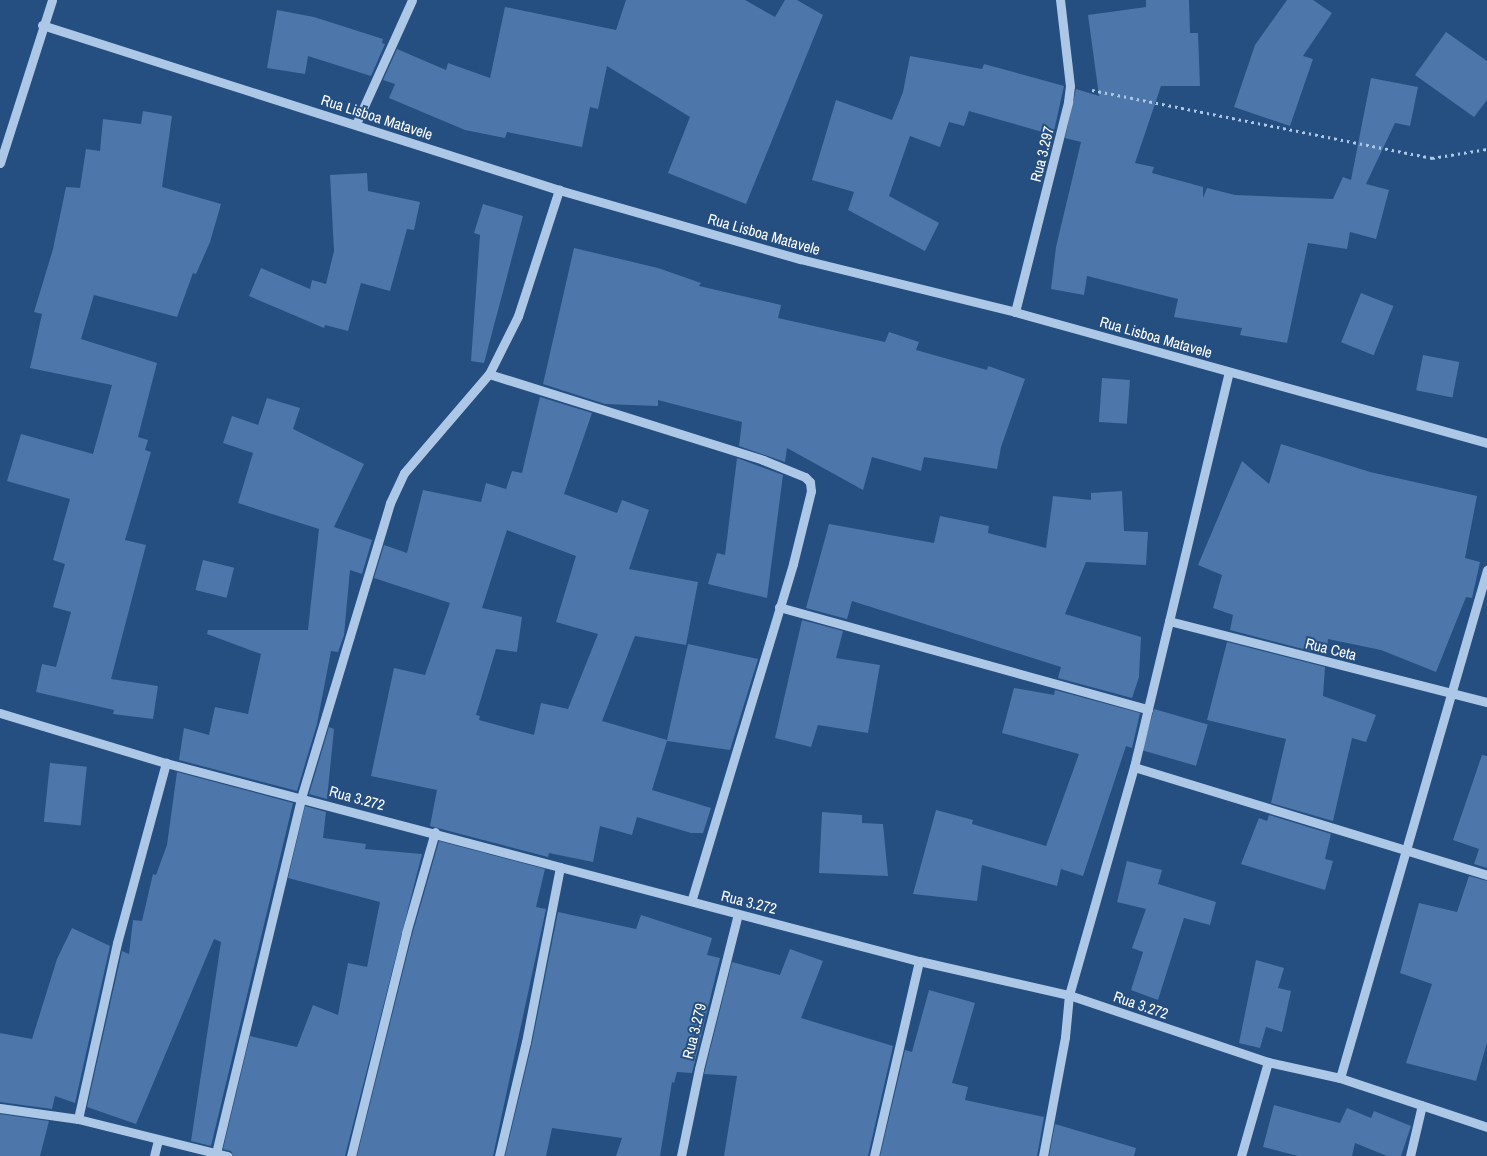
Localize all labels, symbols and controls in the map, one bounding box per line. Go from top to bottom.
street label: Rua Lisboa Matavele [319,90,435,144]
street label: Rua 3.297 [1026,124,1058,184]
street label: Rua Lisboa Matavele [706,209,822,259]
street label: Rua Lisboa Matavele [1098,312,1214,362]
street label: Rua Ceta [1304,634,1358,664]
street label: Rua 3.272 [327,782,387,814]
street label: Rua 3.272 [719,886,779,918]
street label: Rua 3.272 [1111,987,1171,1023]
street label: Rua 3.279 [678,1001,710,1061]

